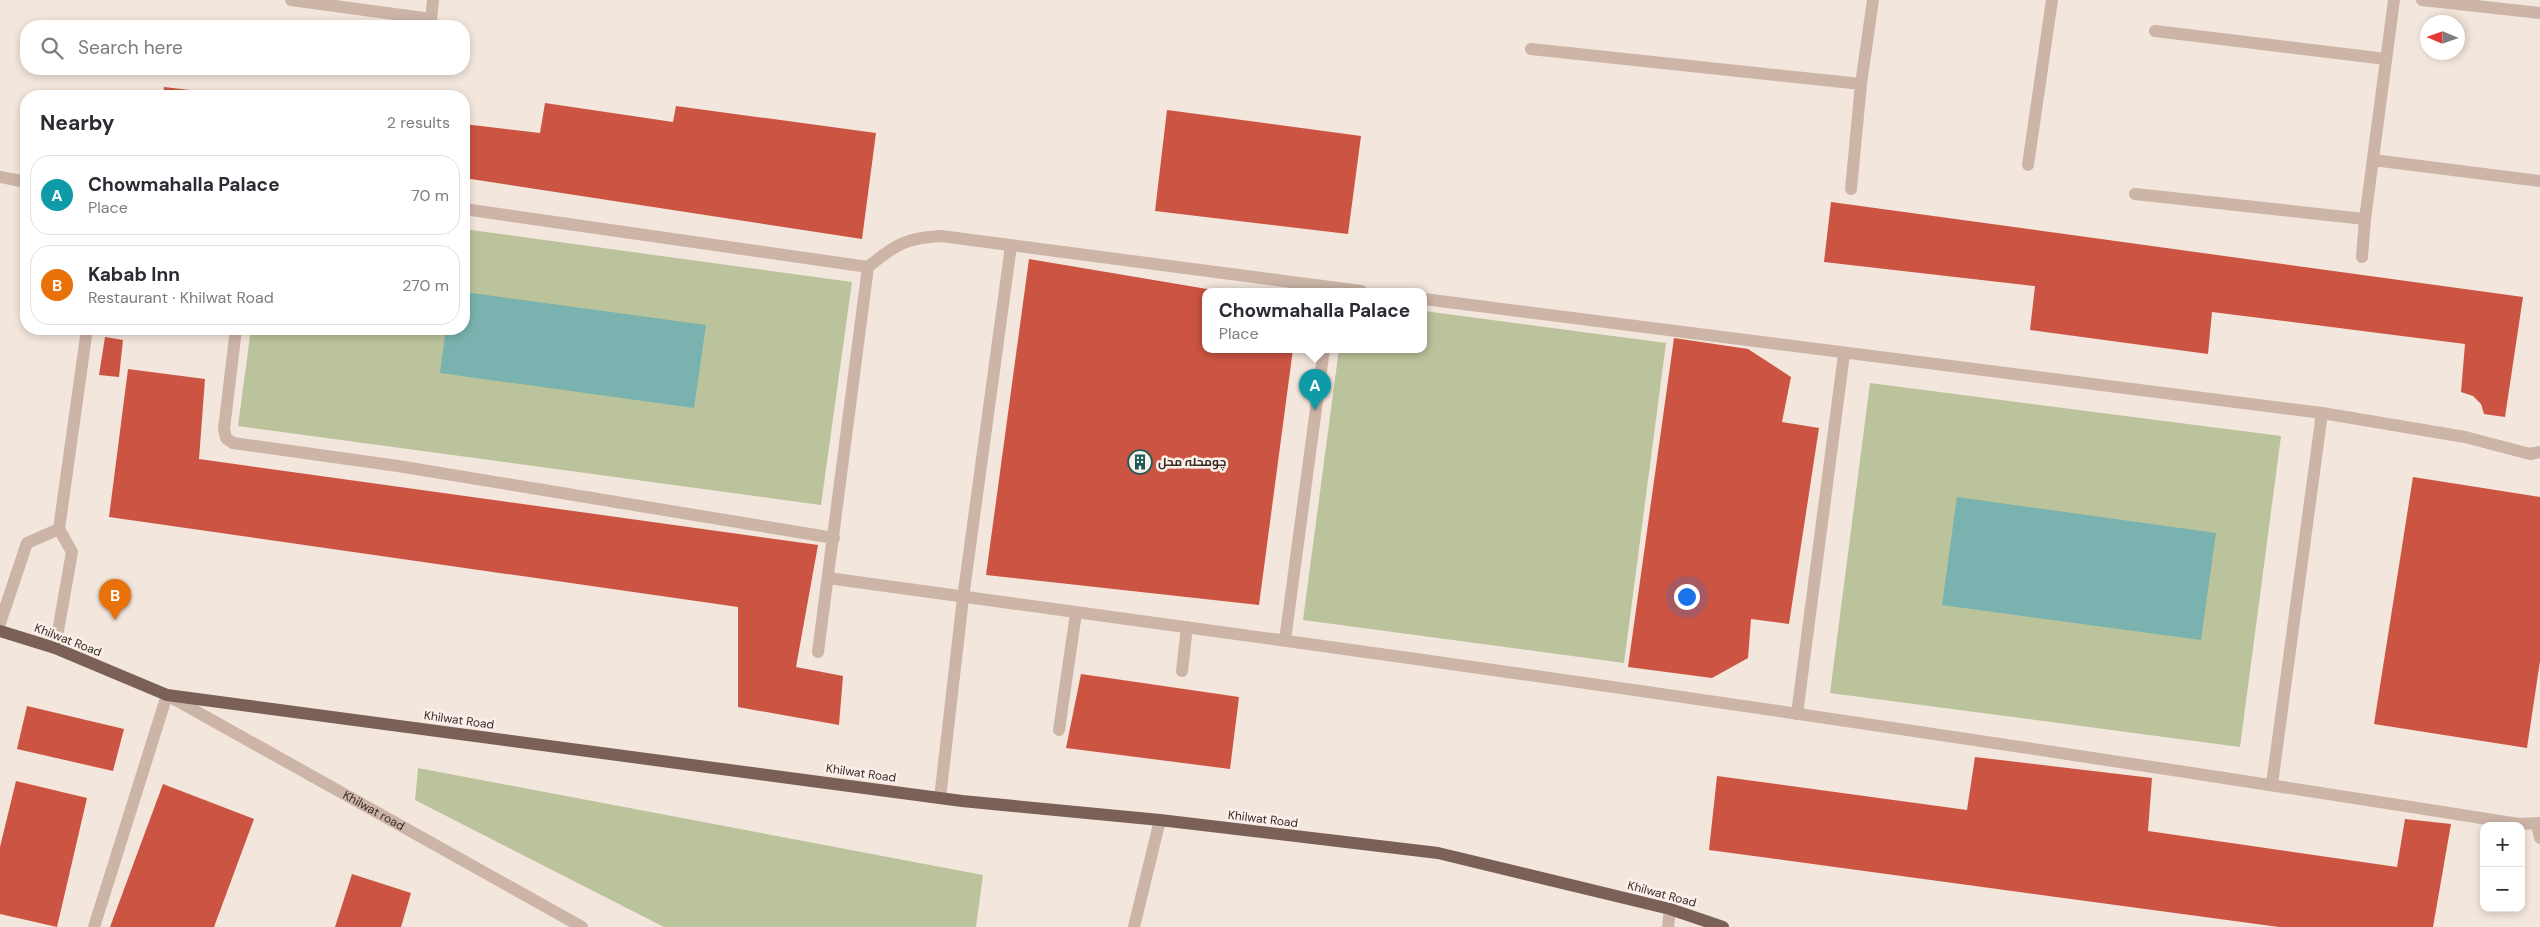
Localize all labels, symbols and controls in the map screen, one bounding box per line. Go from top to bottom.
north arrow [2420,15,2465,60]
search box [20,20,470,75]
icon: search [38,34,66,62]
text: Search here [78,35,183,60]
text: Nearby [40,109,114,137]
text: 2 results [387,112,450,133]
text: Chowmahalla Palace [88,172,280,197]
text: A [51,185,63,206]
text: 70 m [411,185,449,206]
text: Place [88,197,128,218]
text: Kabab Inn [88,262,180,287]
text: B [52,275,62,296]
text: 270 m [402,275,449,296]
text: Restaurant · Khilwat Road [88,287,274,308]
popup [1202,288,1427,353]
text: Chowmahalla Palace [1219,298,1410,323]
text: Place [1219,323,1259,344]
pin: A [1299,369,1331,410]
building icon: چومحلہ محل [1127,449,1153,475]
place label: چومحلہ محل [1158,454,1226,471]
pin: B [99,579,131,620]
your location [1674,584,1700,610]
street label: Khilwat Road [32,620,104,660]
street label: Khilwat Road [423,707,495,733]
street label: Khilwat Road [825,760,897,786]
street label: Khilwat road [340,787,407,834]
street label: Khilwat Road [1227,807,1299,831]
map controls [2480,822,2525,912]
button: + [2480,822,2525,867]
button: − [2480,867,2525,912]
street label: Khilwat Road [1626,877,1698,911]

